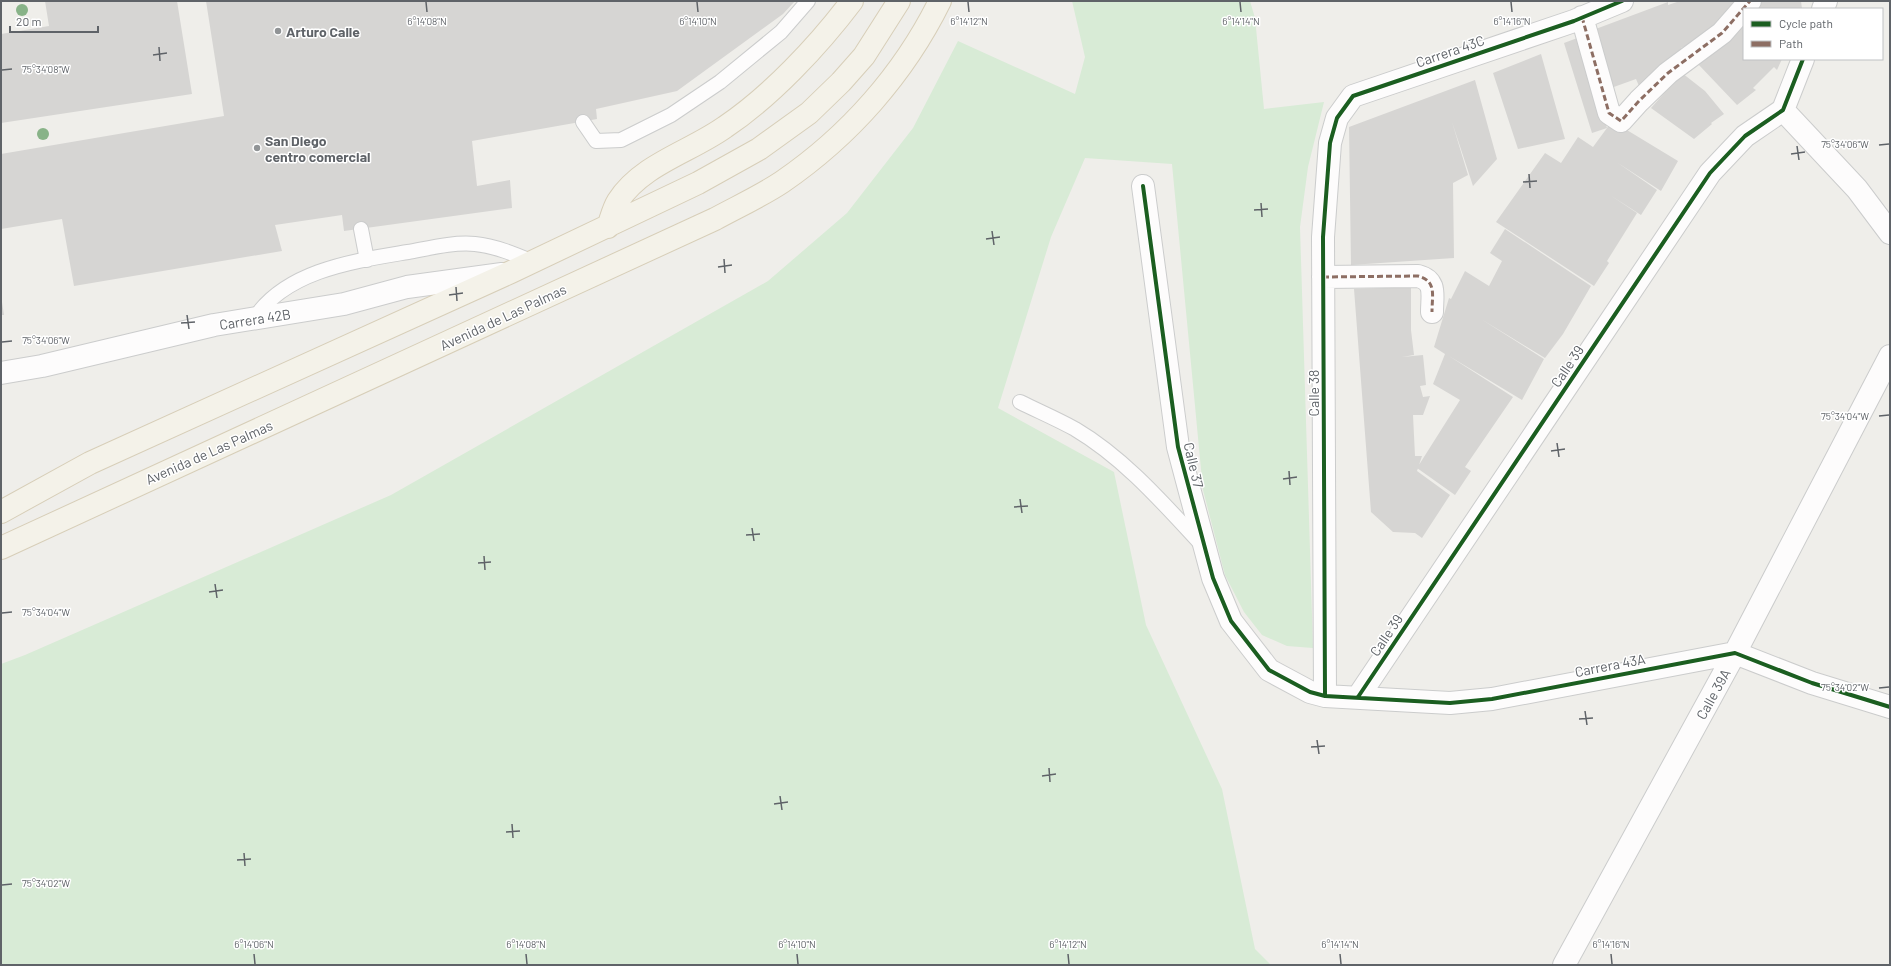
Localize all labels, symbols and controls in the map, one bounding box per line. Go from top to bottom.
scale bar [10,8,98,34]
legend [1743,8,1883,60]
text: 20 m [16,14,42,28]
text: 6°14'08"N [407,15,447,27]
text: 6°14'10"N [679,15,717,27]
text: 6°14'12"N [950,15,988,27]
text: 6°14'14"N [1222,15,1260,27]
text: 6°14'16"N [1493,15,1531,27]
text: Cycle path [1779,16,1833,30]
place label: Arturo Calle [286,23,360,40]
marker: Arturo Calle [273,26,283,36]
street label: Carrera 43C [1413,31,1487,71]
text: Path [1779,36,1803,50]
text: 75°34'08"W [22,63,70,75]
place label: San Diego centro comercial [265,132,370,165]
text: 75°34'06"W [1821,138,1869,150]
marker: San Diego centro comercial [252,143,262,153]
street label: Avenida de Las Palmas [437,280,569,354]
street label: Carrera 42B [218,305,292,333]
text: 75°34'06"W [22,334,70,346]
street label: Calle 39 [1547,342,1587,390]
street label: Calle 38 [1305,370,1322,416]
text: 75°34'04"W [1821,410,1869,422]
street label: Avenida de Las Palmas [143,416,275,488]
street label: Calle 37 [1181,441,1208,490]
text: 75°34'04"W [22,606,70,618]
street label: Calle 39 [1366,611,1406,659]
street label: Carrera 43A [1573,650,1647,680]
street label: Calle 39A [1692,665,1734,722]
text: 75°34'02"W [1821,681,1869,693]
text: 75°34'02"W [22,877,70,889]
text: 6°14'06"N [234,938,274,950]
text: 6°14'08"N [506,938,546,950]
text: 6°14'10"N [778,938,816,950]
text: 6°14'12"N [1049,938,1087,950]
text: 6°14'14"N [1321,938,1359,950]
text: 6°14'16"N [1592,938,1630,950]

